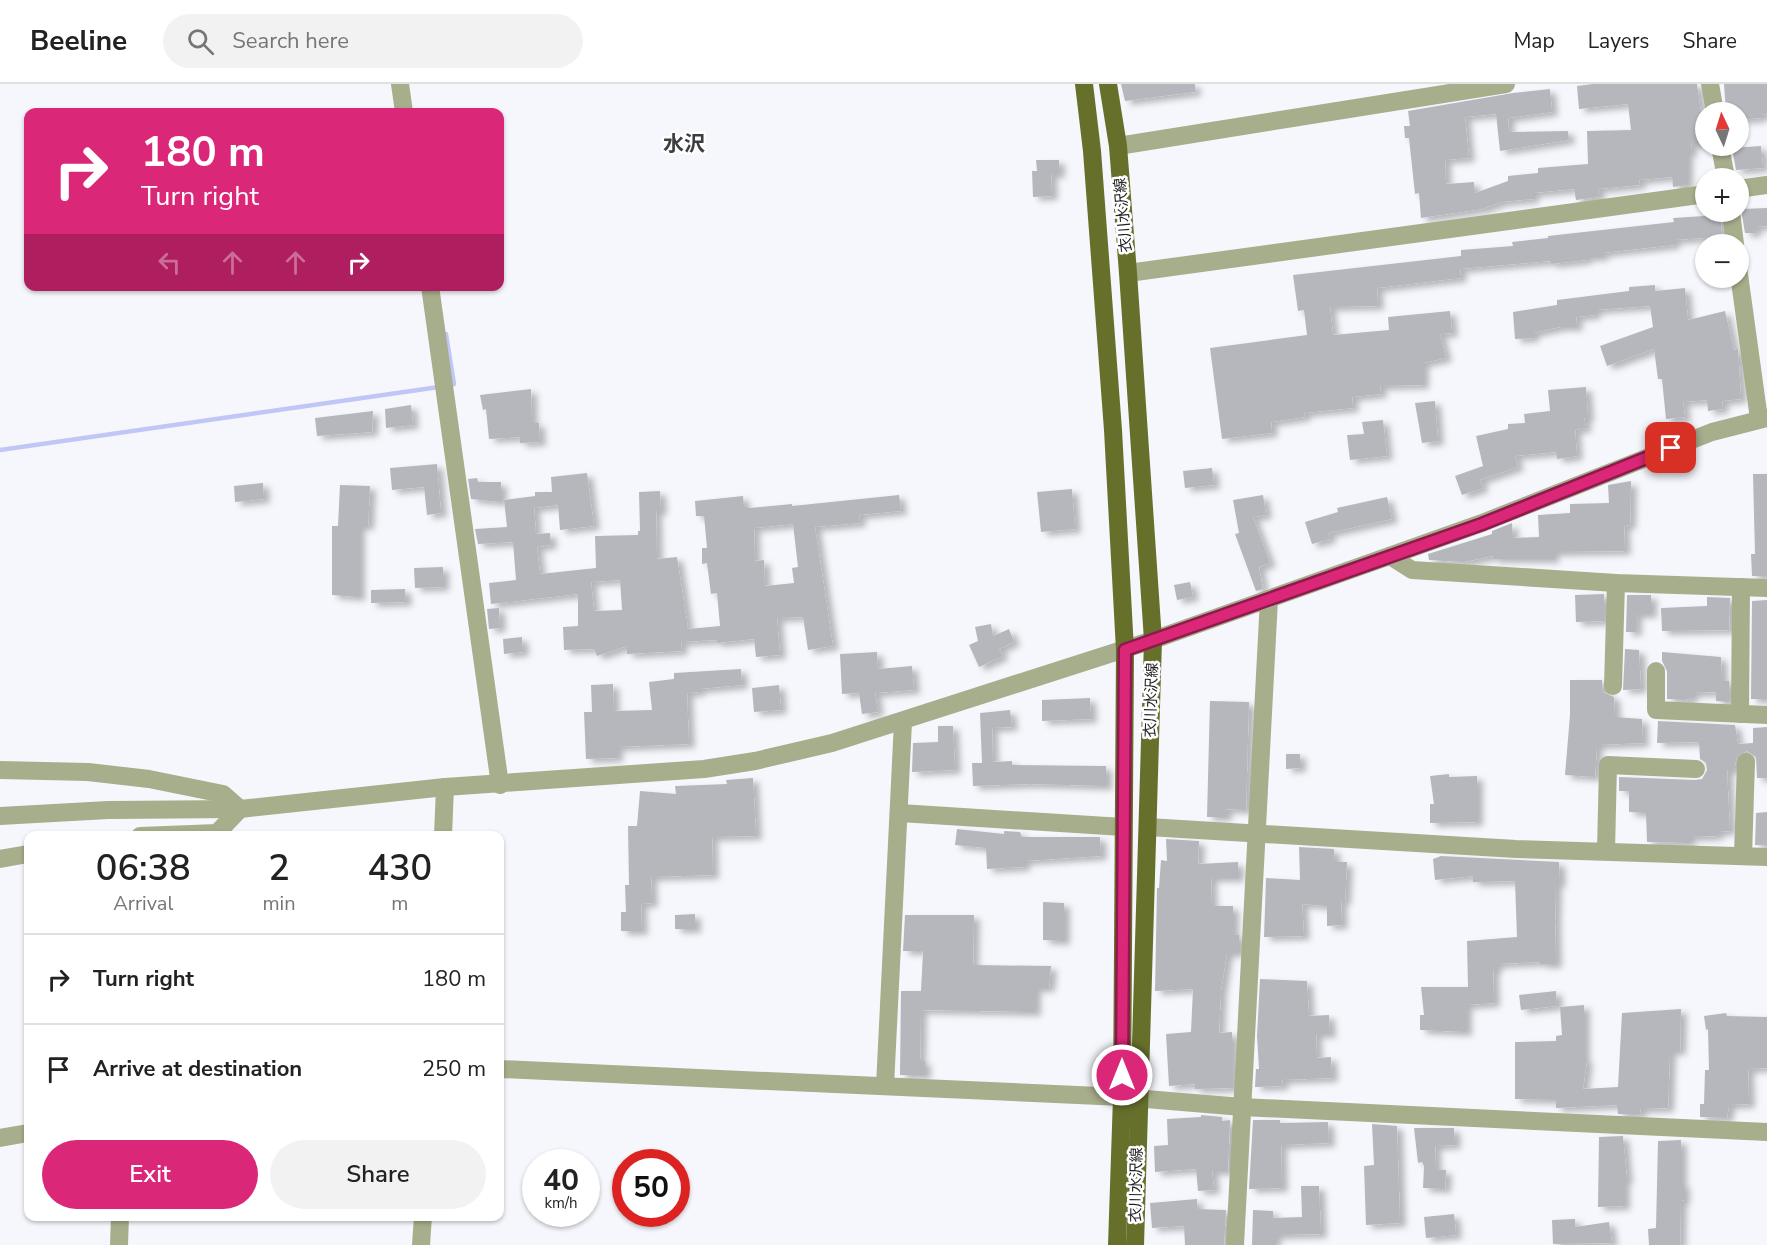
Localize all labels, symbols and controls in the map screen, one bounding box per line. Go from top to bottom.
search box [163,14,583,68]
text: Beeline [30,22,127,60]
icon: search [184,25,217,58]
text: Search here [232,26,349,56]
text: Map [1513,27,1555,55]
text: Layers [1588,27,1649,55]
text: Share [1682,27,1737,55]
north arrow [1695,102,1749,156]
map controls [1695,102,1749,288]
text: 180 m [141,124,265,181]
district label: 水沢 [663,130,705,158]
icon: right [42,132,120,210]
button: + [1695,168,1749,222]
street label: 衣川水沢線 [1110,177,1136,253]
text: Turn right [141,178,259,215]
button: − [1695,234,1749,288]
icon: left [153,246,186,279]
icon: ahead [216,246,249,279]
icon: ahead [279,246,312,279]
icon: right [342,246,375,279]
pin [1645,422,1696,473]
icon: arrive [1654,431,1687,464]
street label: 衣川水沢線 [1140,662,1162,738]
text: 06:38 [96,844,191,893]
text: 2 [268,844,290,893]
text: 430 [367,844,432,893]
text: Arrival [113,890,173,917]
text: min [263,890,296,917]
text: m [391,890,408,917]
icon: right [42,963,75,996]
text: Turn right [93,964,194,994]
text: 180 m [422,964,486,994]
position arrow [1090,1043,1154,1107]
icon: arrive [42,1053,75,1086]
text: Arrive at destination [93,1054,302,1084]
text: 250 m [422,1054,486,1084]
button: Exit [42,1140,258,1209]
button: Share [270,1140,486,1209]
street label: 衣川水沢線 [1125,1147,1147,1223]
speed limit sign: 50 [612,1149,690,1227]
text: 40 [543,1160,579,1201]
text: km/h [544,1193,578,1213]

